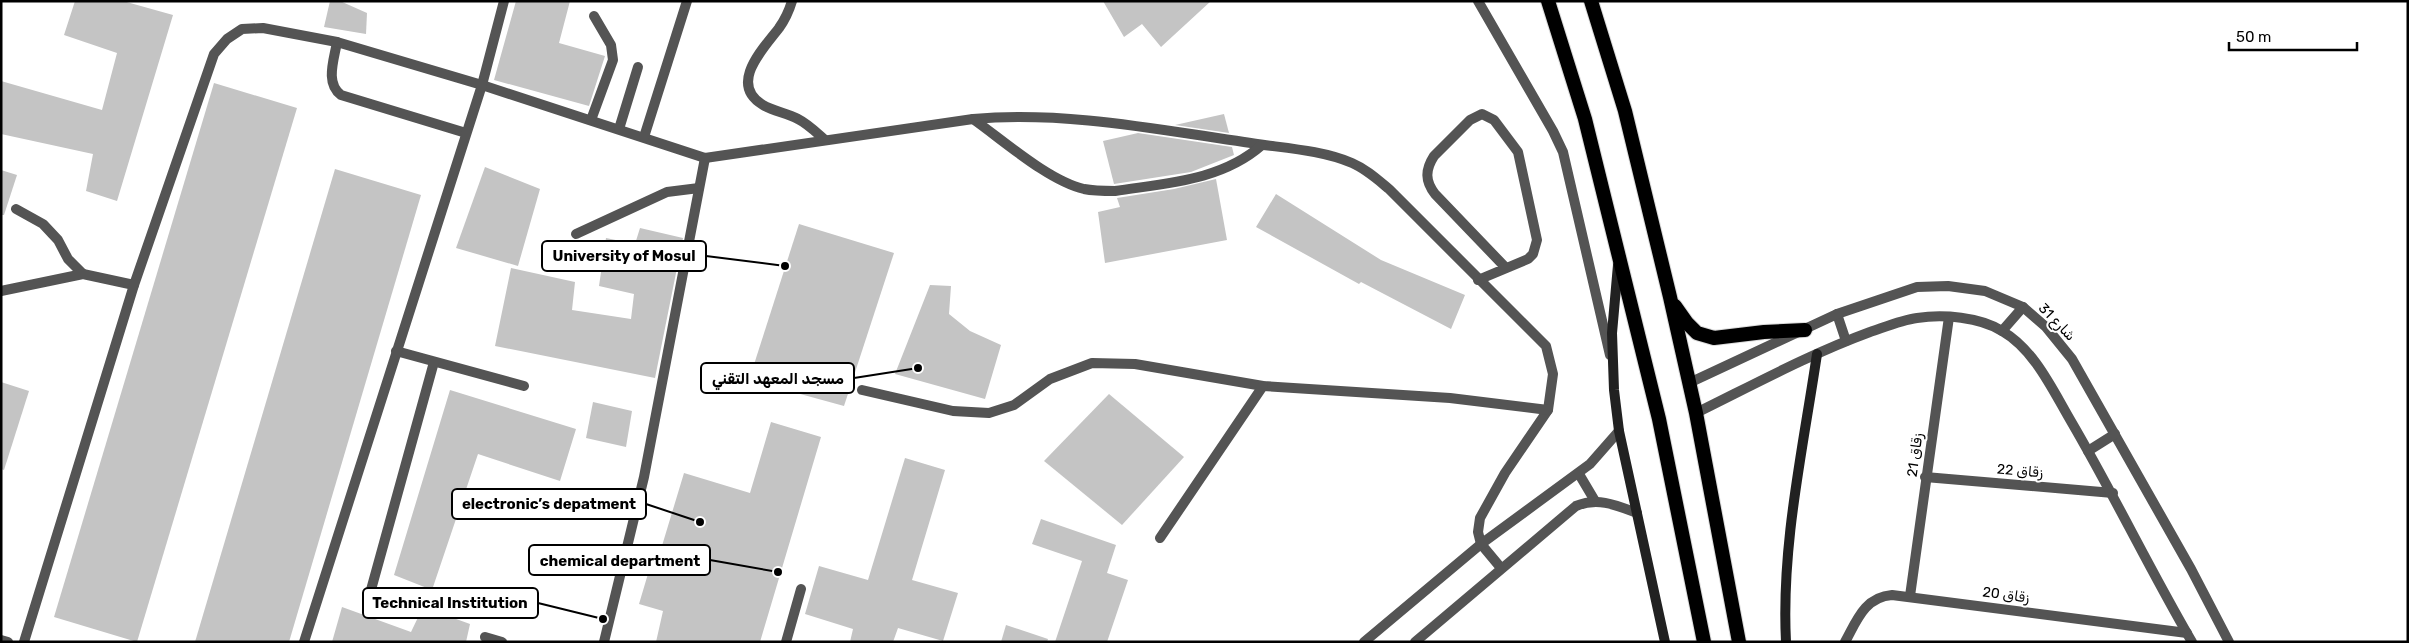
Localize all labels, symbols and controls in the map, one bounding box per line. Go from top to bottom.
scale bar [2229,20,2356,52]
text: 50 m [2236,28,2271,46]
callout: University of Mosul [542,241,706,271]
text: University of Mosul [553,247,695,265]
street label: شارع 31 [2034,300,2079,346]
callout: مسجد المعهد التقني [701,363,854,393]
text: مسجد المعهد التقني [712,370,844,391]
street label: زقاق 21 [1904,432,1926,478]
street label: زقاق 22 [1996,461,2044,481]
callout: electronic’s depatment [452,489,646,519]
text: electronic’s depatment [462,495,636,513]
callout: chemical department [529,545,710,575]
text: chemical department [540,552,700,570]
street label: زقاق 20 [1981,583,2031,607]
callout: Technical Institution [363,588,538,618]
text: Technical Institution [372,594,528,612]

